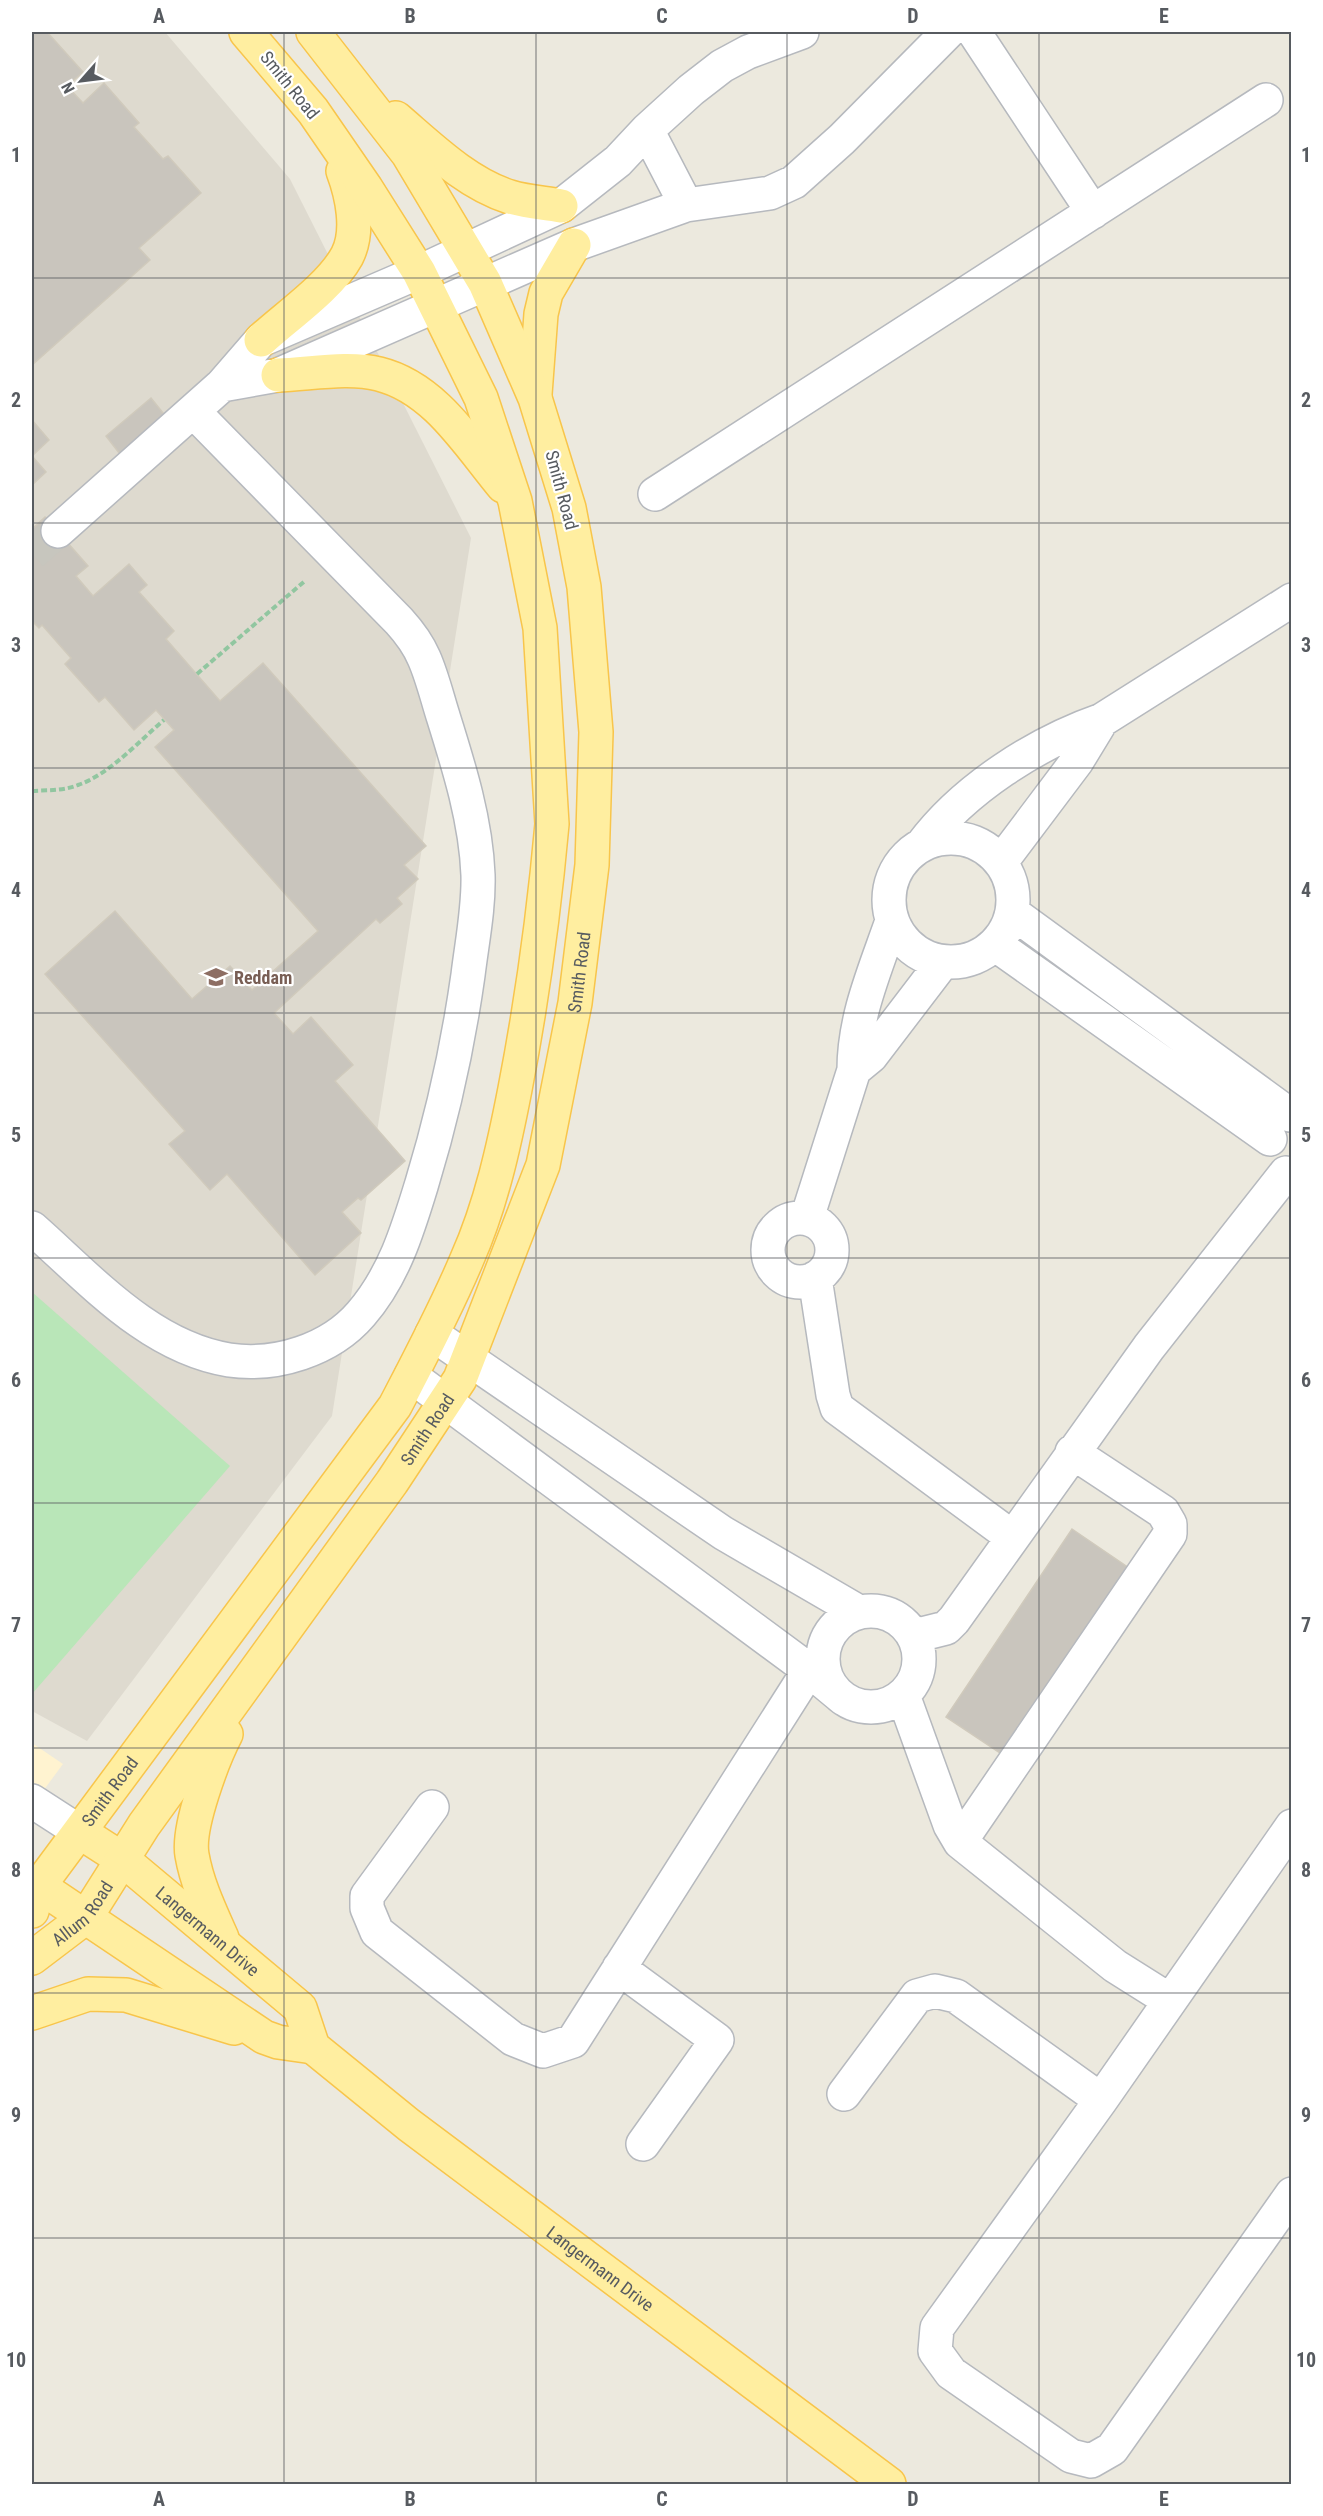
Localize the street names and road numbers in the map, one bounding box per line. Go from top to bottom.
street label: Smith Road [256,47,324,123]
street label: Smith Road [541,448,583,532]
street label: Smith Road [563,930,594,1014]
street label: Smith Road [396,1390,458,1469]
street label: Smith Road [77,1752,142,1830]
street label: Allum Road [47,1877,117,1950]
street label: Langermann Drive [152,1882,264,1980]
street label: Langermann Drive [543,2221,658,2315]

